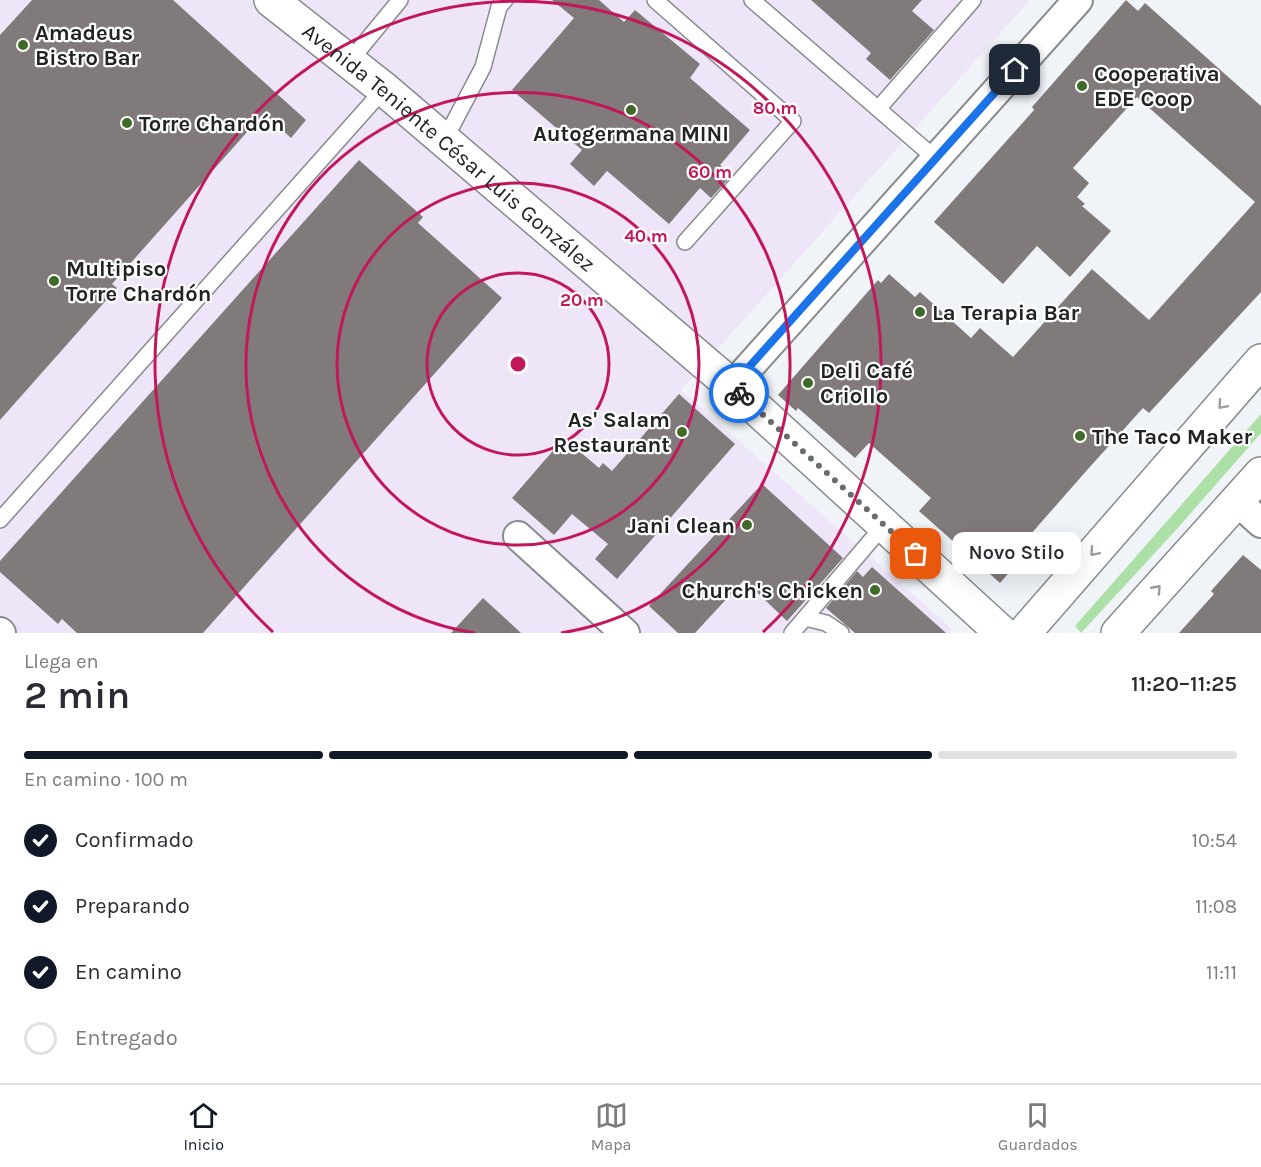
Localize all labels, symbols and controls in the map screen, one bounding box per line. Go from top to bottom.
street label: Avenida Teniente César Luis González [297,18,600,277]
place label: Amadeus Bistro Bar [35,20,140,71]
marker: Amadeus Bistro Bar [16,38,30,52]
pin [989,44,1040,95]
icon: home [998,53,1031,86]
place label: Cooperativa EDE Coop [1094,61,1220,112]
marker: Cooperativa EDE Coop [1075,79,1089,93]
text: 80 m [753,97,797,119]
marker: Autogermana MINI [624,103,638,117]
place label: Torre Chardón [139,111,284,137]
marker: Torre Chardón [120,116,134,130]
place label: Autogermana MINI [533,121,729,147]
text: 60 m [688,161,732,183]
text: 40 m [624,225,668,247]
place label: Multipiso Torre Chardón [66,256,211,307]
marker: Multipiso Torre Chardón [47,274,61,288]
text: 20 m [560,289,604,311]
place label: La Terapia Bar [932,300,1080,326]
marker: La Terapia Bar [913,305,927,319]
centre of rings [508,354,528,374]
place label: Deli Café Criollo [820,358,913,409]
courier [709,363,769,423]
marker: Deli Café Criollo [801,376,815,390]
icon: bike [723,377,756,410]
one-way arrow [1219,399,1230,410]
place label: As' Salam Restaurant [553,407,670,458]
place label: The Taco Maker [1092,424,1253,450]
marker: As' Salam Restaurant [675,425,689,439]
marker: The Taco Maker [1073,429,1087,443]
place label: Jani Clean [627,513,735,539]
marker: Jani Clean [740,518,754,532]
pin [890,528,941,579]
callout: Novo Stilo [952,533,1081,575]
icon: bag [899,537,932,570]
text: Novo Stilo [969,541,1064,564]
one-way arrow [1090,546,1101,556]
place label: Church's Chicken [682,578,863,604]
marker: Church's Chicken [868,583,882,597]
one-way arrow [1150,586,1161,596]
text: Llega en [24,650,99,673]
text: 11:20–11:25 [1131,671,1237,697]
text: 2 min [24,672,130,718]
text: En camino · 100 m [24,768,188,791]
icon: check [24,824,57,857]
text: Confirmado [75,827,194,853]
text: 10:54 [1191,829,1237,852]
icon: check [24,890,57,923]
text: Preparando [75,893,190,919]
text: 11:08 [1195,895,1237,918]
icon: check [24,956,57,989]
text: En camino [75,959,182,985]
text: 11:11 [1206,961,1237,984]
text: Entregado [75,1025,178,1051]
tab: Inicio [183,1099,224,1154]
tab: Mapa [591,1099,631,1154]
tab: Guardados [998,1099,1078,1154]

